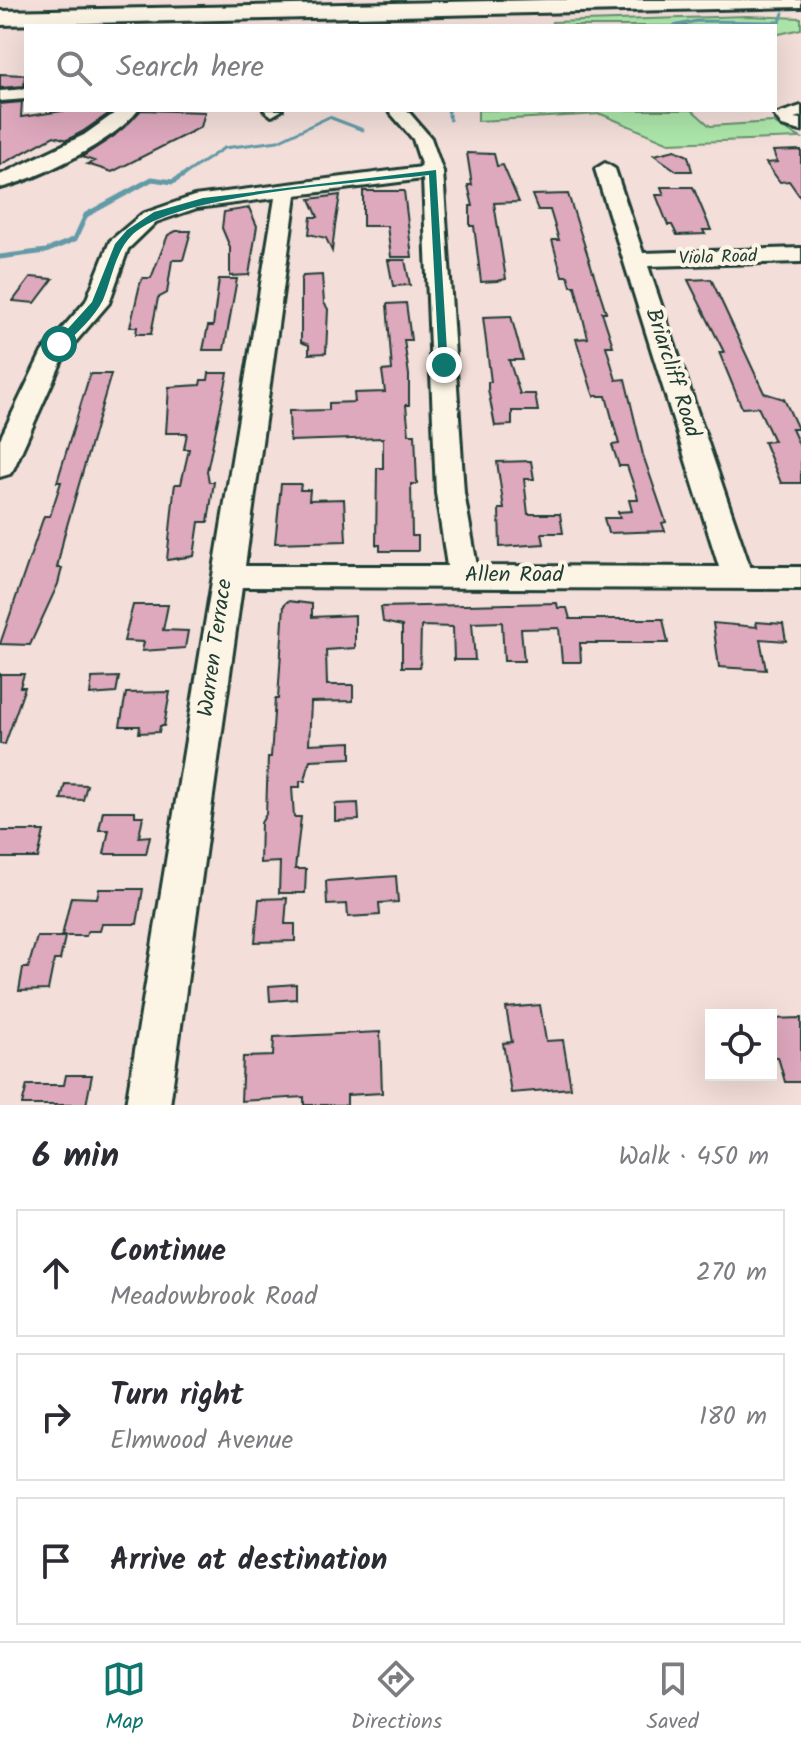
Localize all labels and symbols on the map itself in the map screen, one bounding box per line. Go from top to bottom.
street label: Viola Road [678,242,759,274]
street label: Briarcliff Road [635,304,710,443]
route start [41,326,77,362]
route end [426,347,462,383]
street label: Allen Road [465,558,564,593]
street label: Warren Terrace [189,577,243,719]

